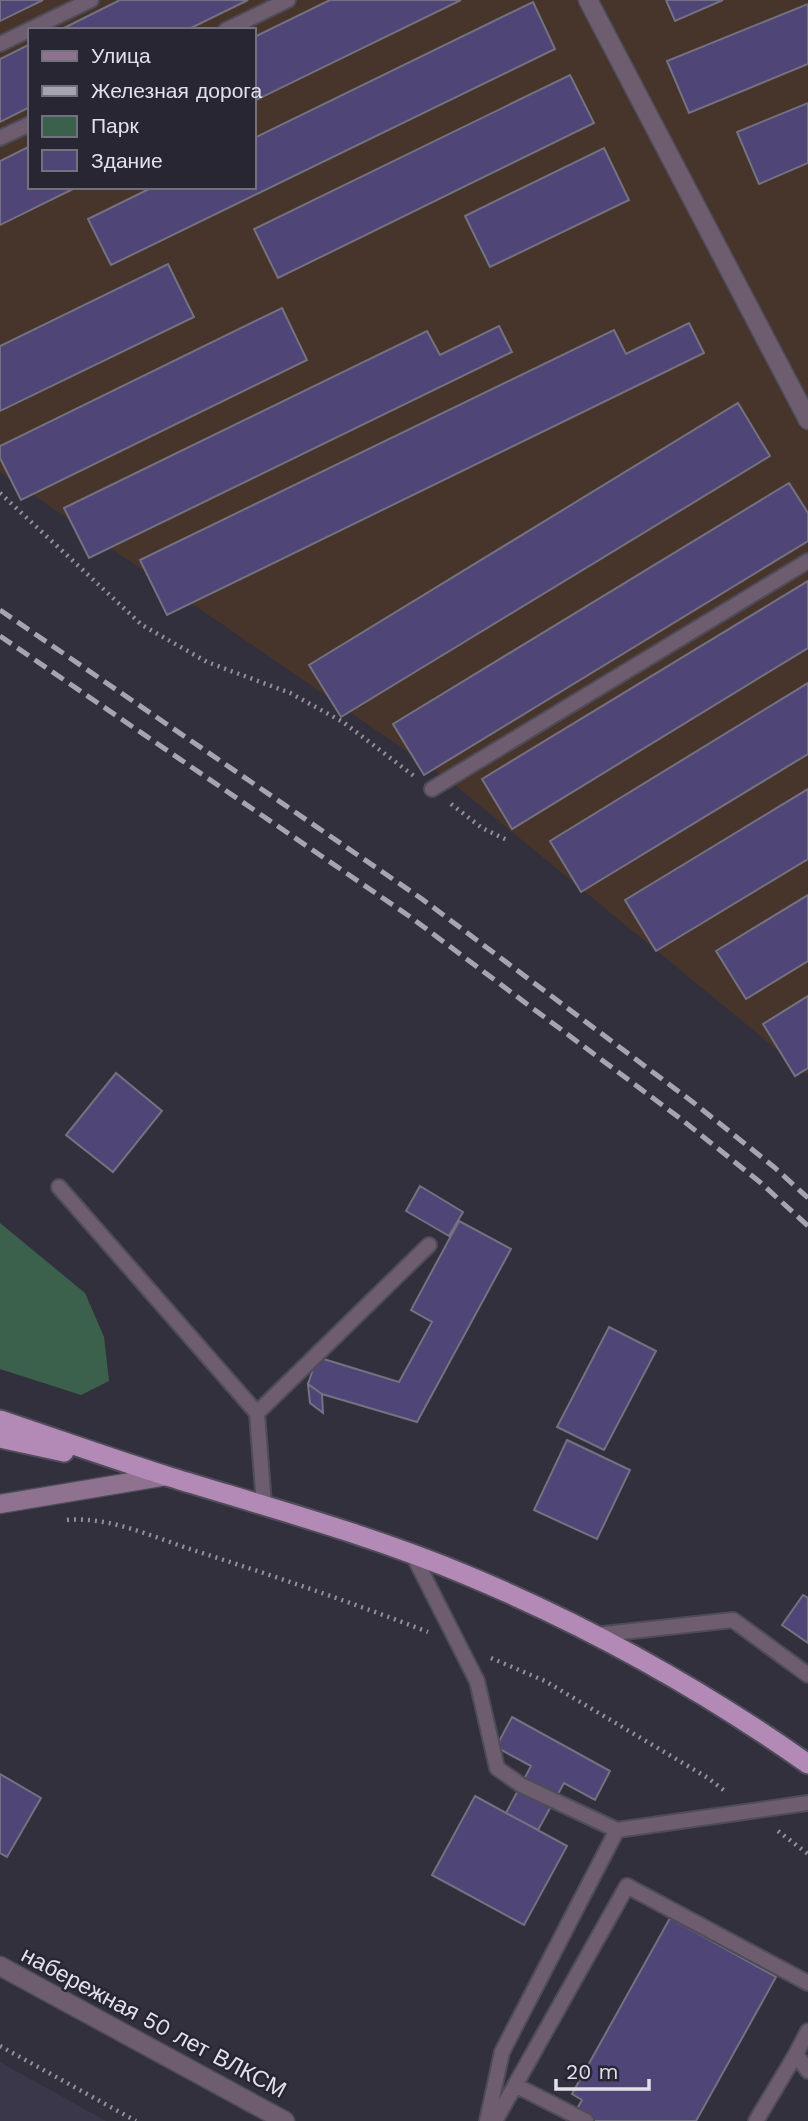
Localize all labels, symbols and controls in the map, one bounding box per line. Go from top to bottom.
legend [28,28,256,189]
text: Улица [91,43,151,68]
text: Железная дорога [91,78,263,103]
text: Парк [91,113,139,138]
text: Здание [91,148,163,173]
street label: набережная 50 лет ВЛКСМ [17,1941,291,2104]
scale bar [556,2048,649,2092]
text: 20 m [566,2059,618,2084]

